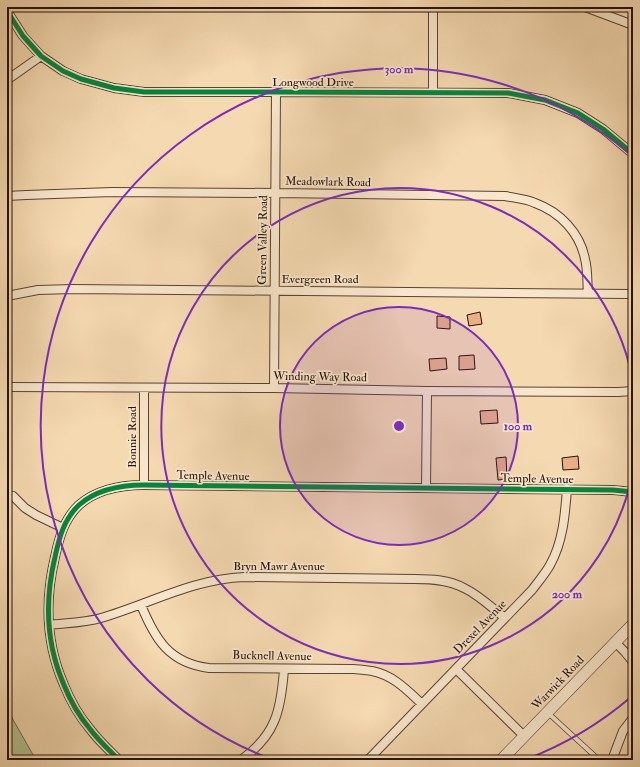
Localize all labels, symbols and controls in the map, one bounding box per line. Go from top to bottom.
text: 300 m [385,62,414,77]
street label: Longwood Drive [272,75,354,90]
street label: Meadowlark Road [285,174,371,190]
street label: Green Valley Road [255,195,271,285]
street label: Evergreen Road [281,272,359,287]
street label: Winding Way Road [272,369,367,385]
street label: Bonnie Road [125,406,140,468]
centre of rings [392,419,406,433]
text: 100 m [504,419,533,434]
street label: Temple Avenue [176,468,250,484]
street label: Temple Avenue [500,471,574,487]
street label: Bryn Mawr Avenue [233,559,325,574]
text: 200 m [552,587,583,602]
street label: Drexel Avenue [450,597,510,657]
street label: Bucknell Avenue [232,648,312,664]
street label: Warwick Road [528,653,588,714]

